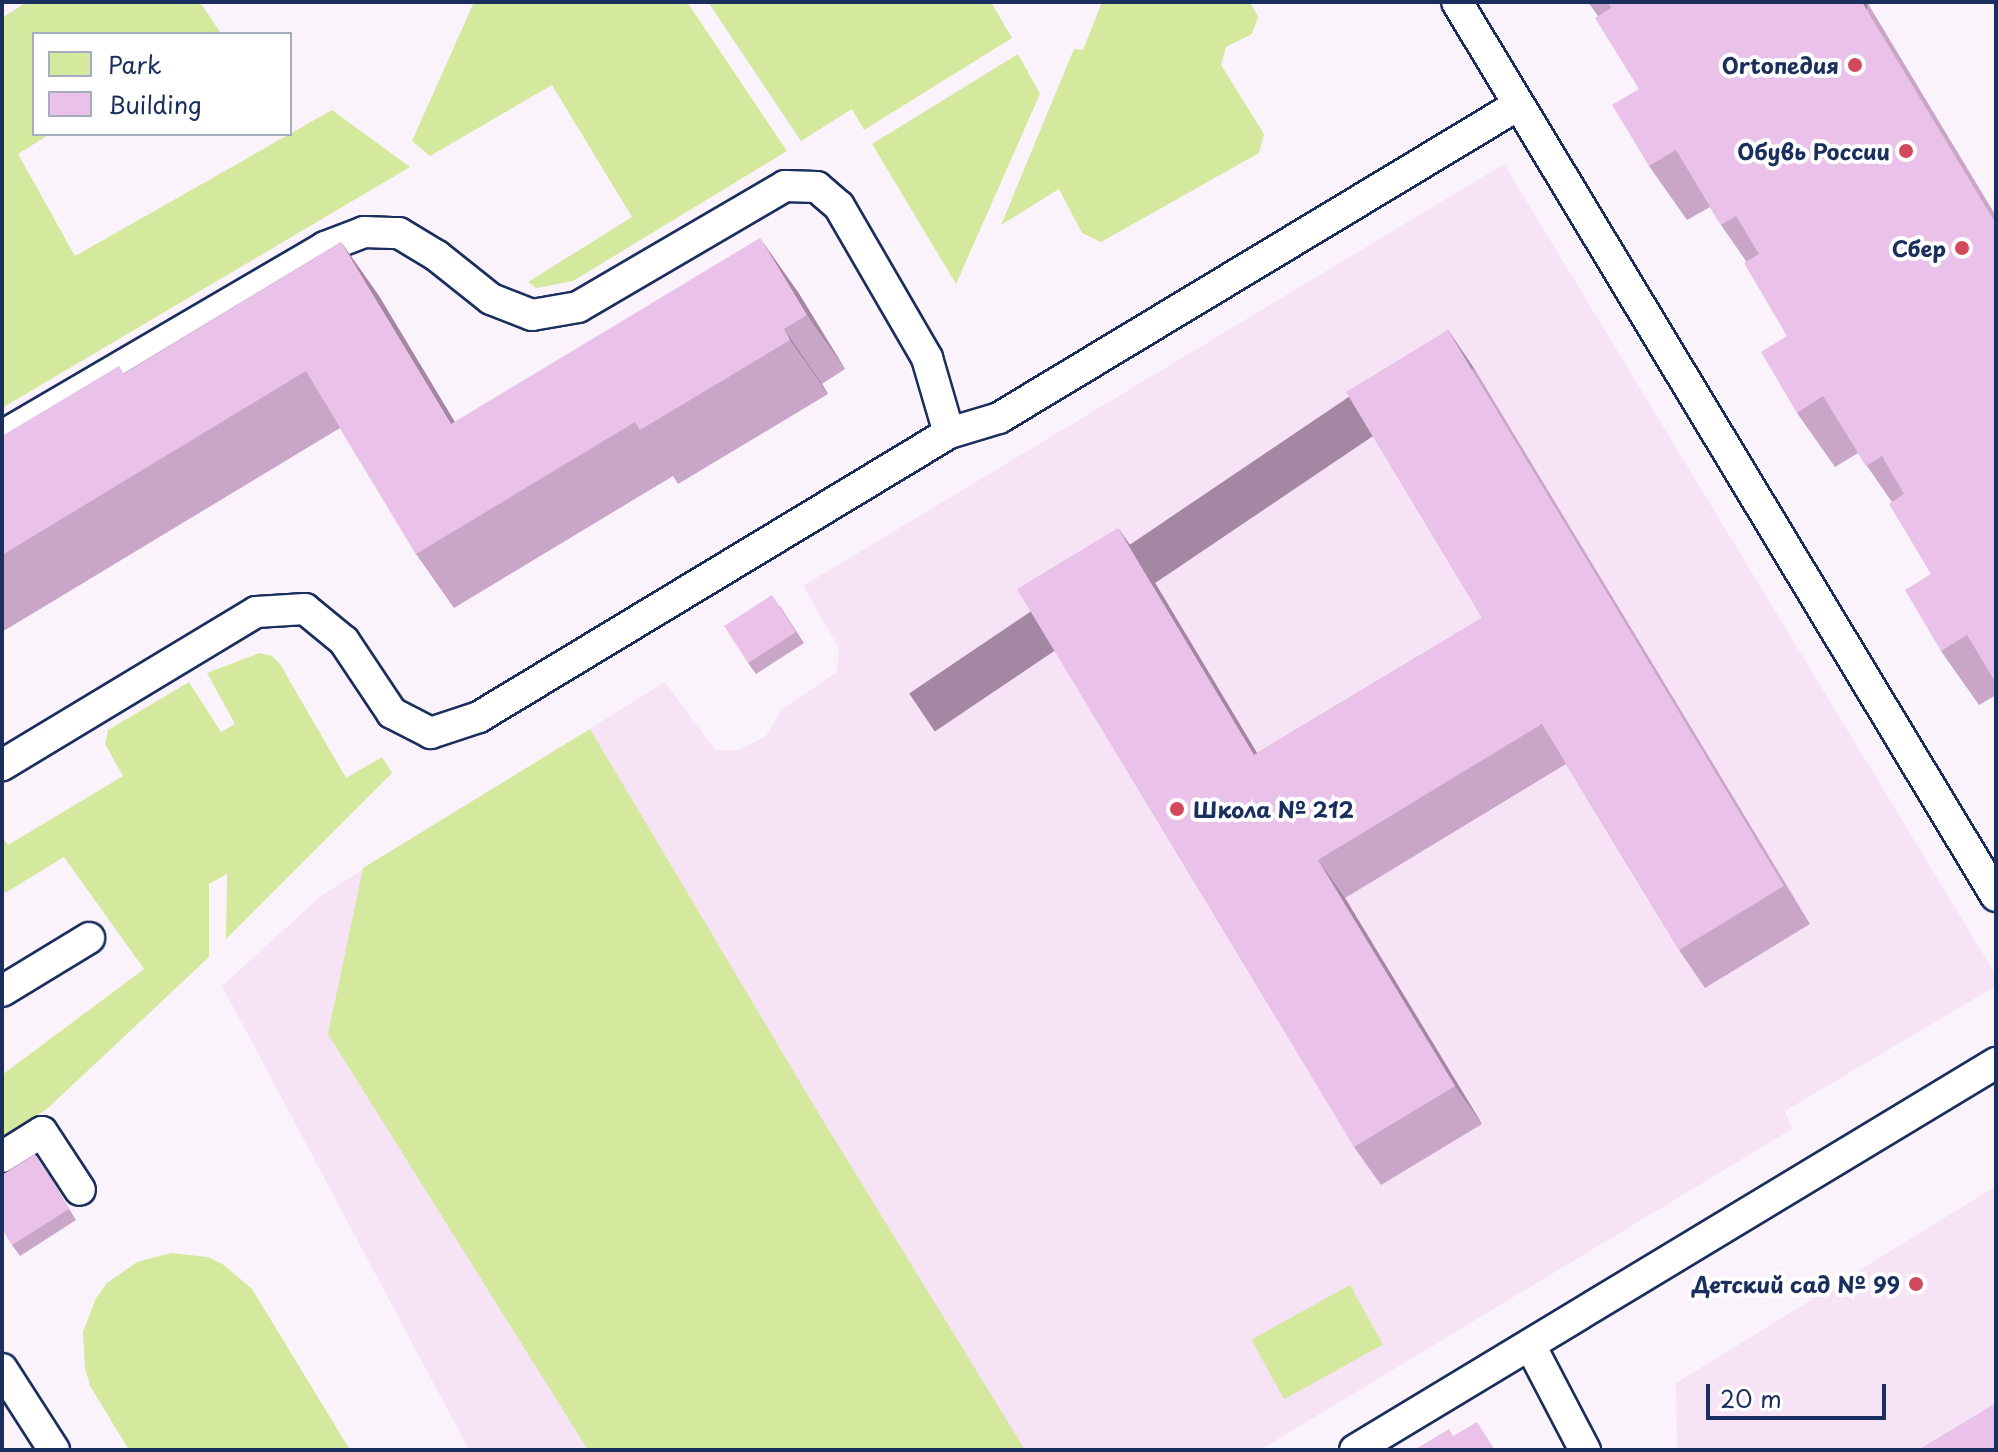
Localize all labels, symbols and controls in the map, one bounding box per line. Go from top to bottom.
legend [32,32,292,136]
text: Park [108,46,162,82]
place label: Ortoпедия [1722,52,1839,78]
marker: Ortoпедия [1846,56,1864,74]
text: Building [108,86,202,122]
place label: Обувь России [1737,138,1890,164]
marker: Обувь России [1897,142,1915,160]
place label: Сбер [1892,235,1946,261]
marker: Сбер [1953,239,1971,257]
place label: Школа № 212 [1193,796,1356,822]
marker: Школа № 212 [1168,800,1186,818]
place label: Детский сад № 99 [1691,1271,1900,1297]
marker: Детский сад № 99 [1907,1275,1925,1293]
scale bar [1710,1368,1890,1418]
text: 20 m [1720,1380,1782,1416]

